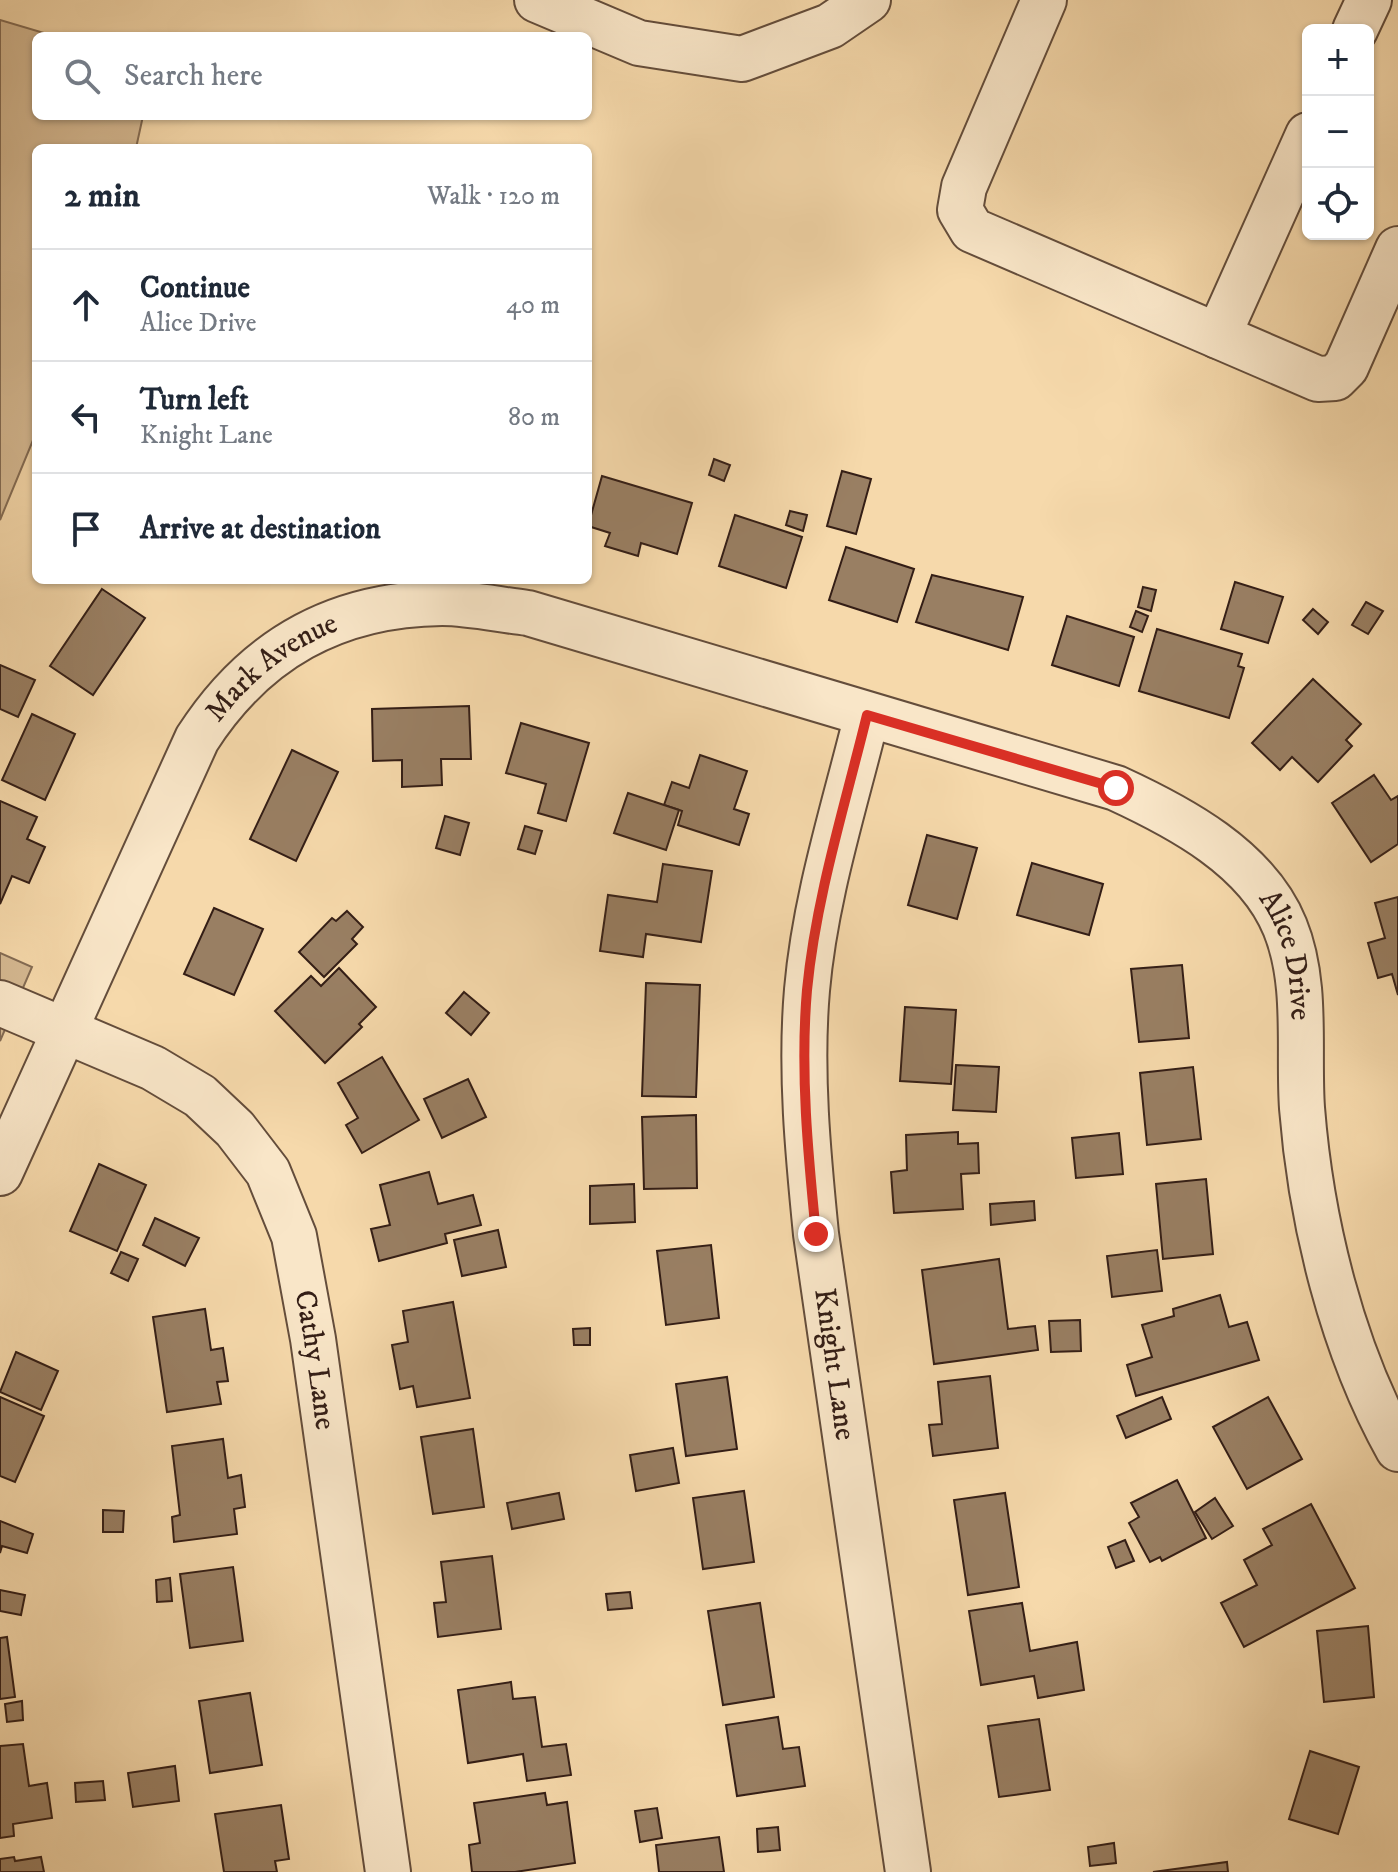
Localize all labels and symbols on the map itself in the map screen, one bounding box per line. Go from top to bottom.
street label: Mark Avenue [197,605,343,729]
route start [1098,770,1134,806]
street label: Alice Drive [1250,883,1319,1021]
route end [798,1216,834,1252]
street label: Knight Lane [806,1286,864,1443]
street label: Cathy Lane [286,1287,344,1432]

